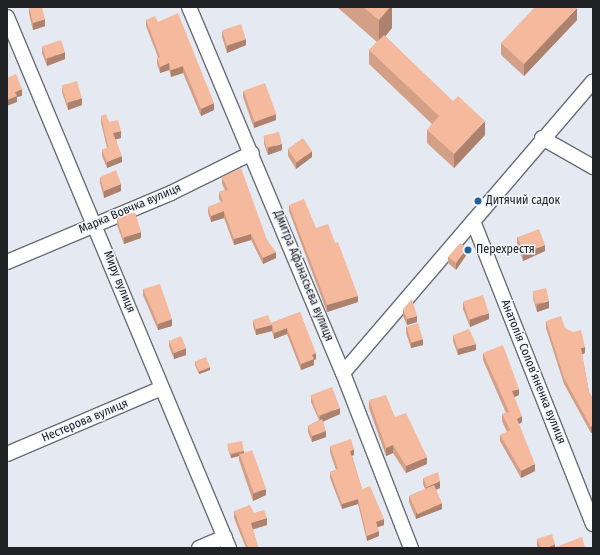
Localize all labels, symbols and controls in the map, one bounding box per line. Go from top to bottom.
street label: Марка Вовчка вулиця [77,181,183,237]
place label: Дитячий садок [486,194,560,208]
marker: Дитячий садок [473,196,483,206]
street label: Дмитра Афанасьєва вулиця [270,208,336,344]
place label: Перехрестя [476,243,535,257]
marker: Перехрестя [463,245,473,255]
street label: Миру вулиця [100,249,138,315]
street label: Анатолія Солов’яненка вулиця [497,298,569,446]
street label: Нестерова вулиця [40,396,130,446]

